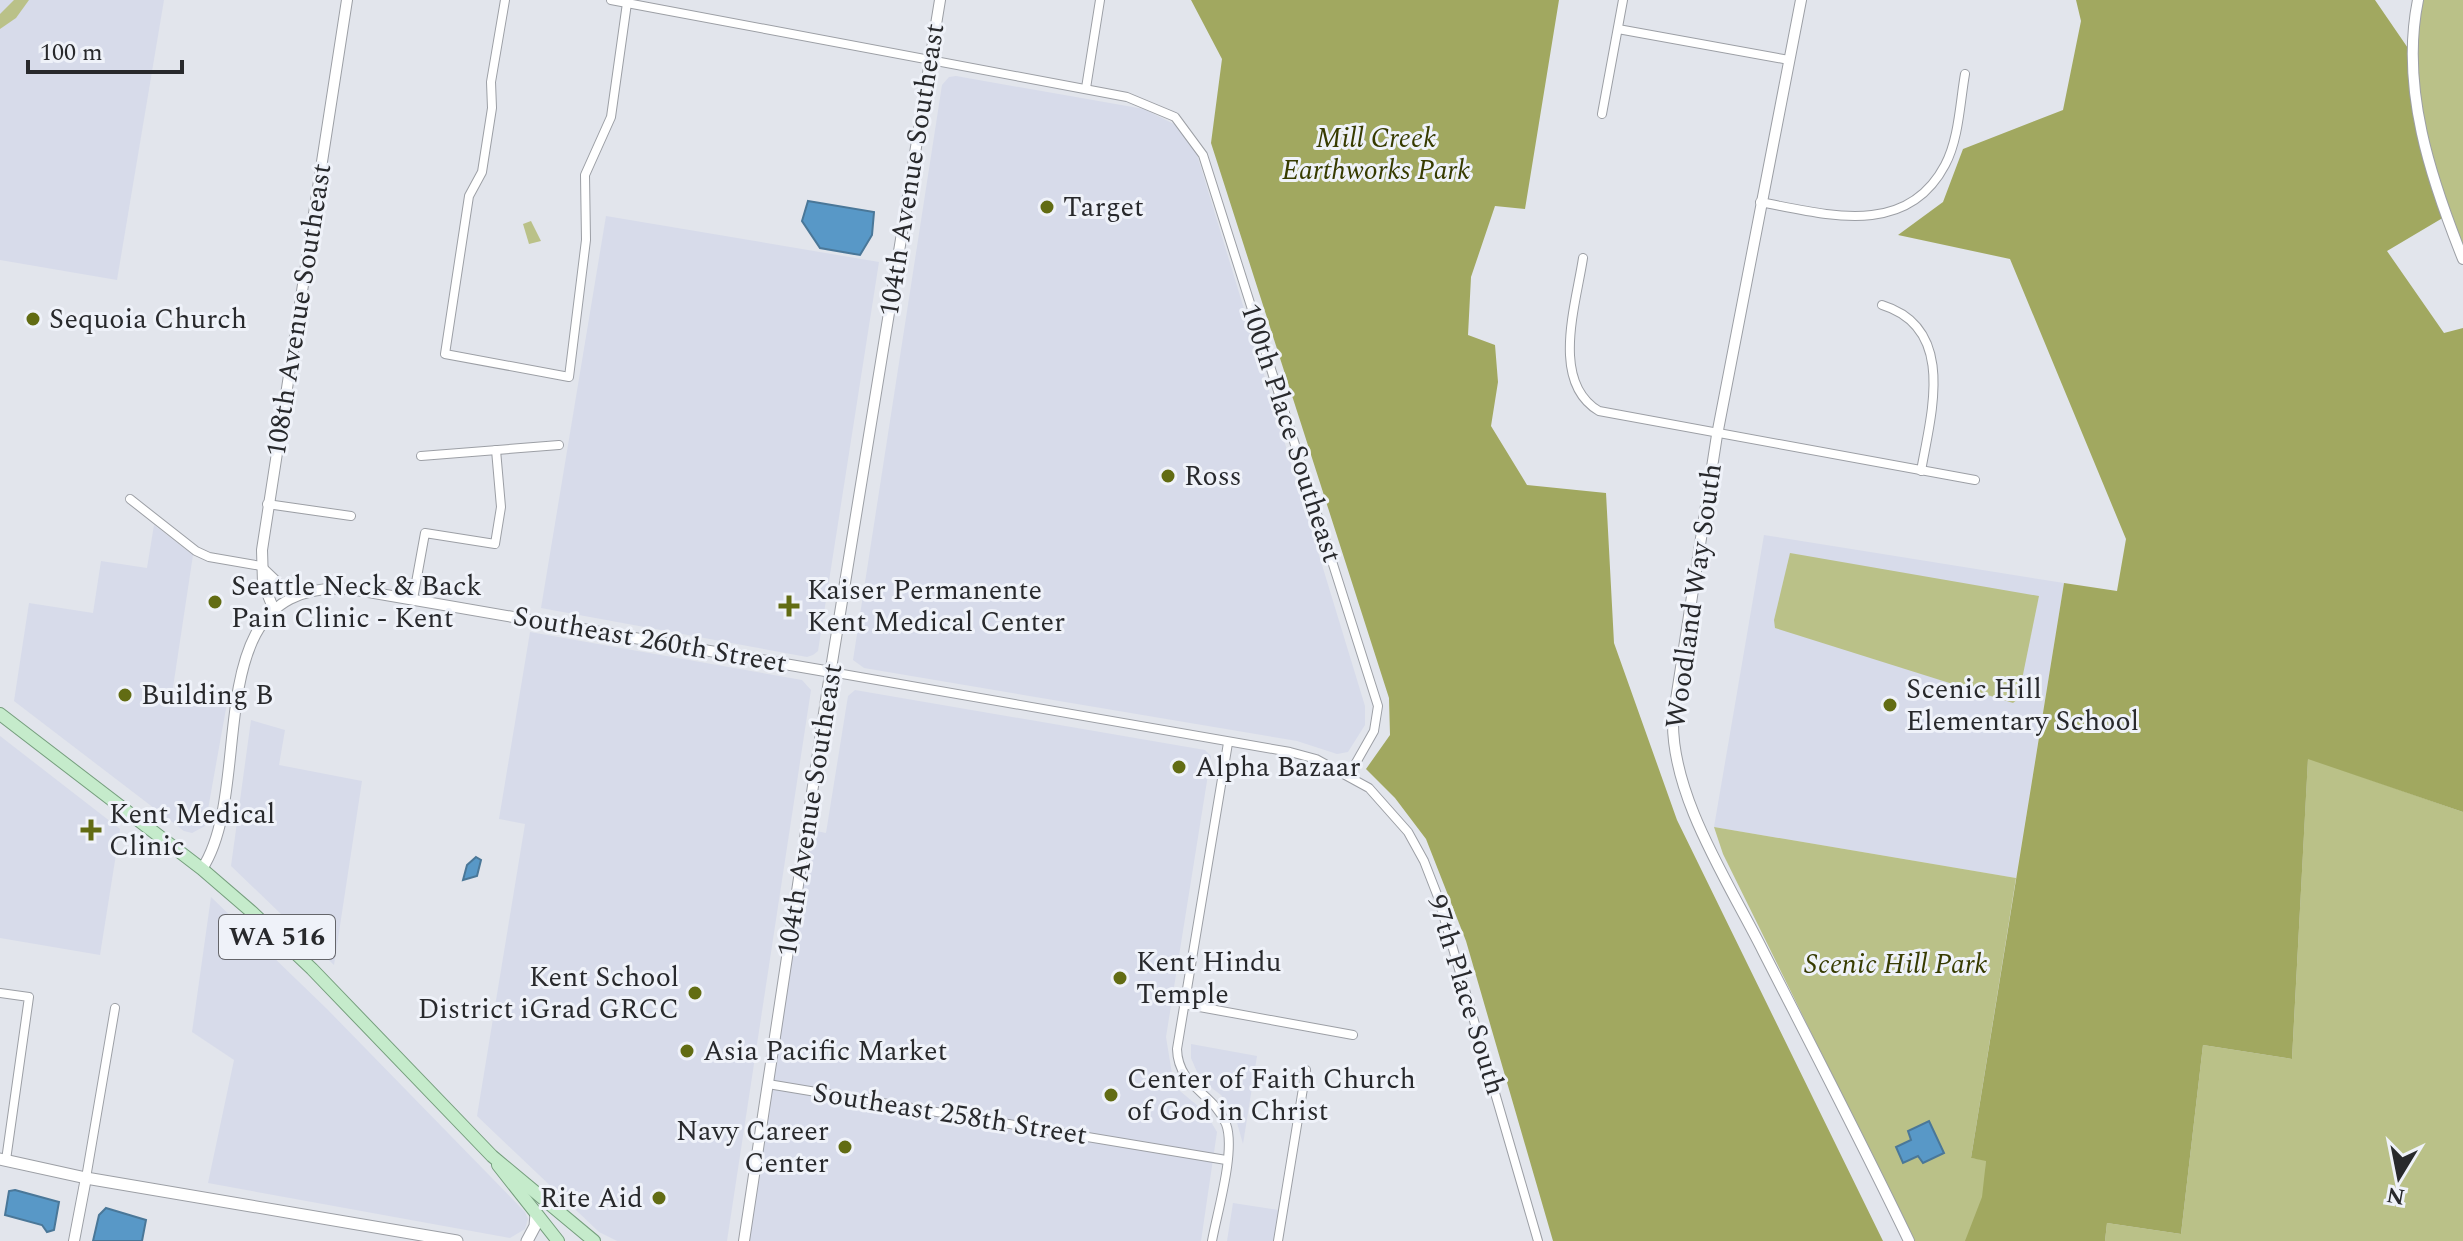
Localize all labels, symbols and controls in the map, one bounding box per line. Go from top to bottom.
street label: 104th Avenue Southeast [868,20,956,320]
scale bar [28,24,182,74]
text: 100 m [40,35,103,71]
park label: Mill Creek Earthworks Park [1282,117,1470,192]
street label: 108th Avenue Southeast [255,160,343,460]
place label: Target [1063,186,1144,229]
marker: Target [1038,198,1056,216]
place label: Sequoia Church [49,298,247,341]
street label: 100th Place Southeast [1229,298,1353,568]
marker: Sequoia Church [24,310,42,328]
place label: Ross [1184,455,1242,498]
street label: Woodland Way South [1654,461,1734,731]
marker: Ross [1159,467,1177,485]
place label: Seattle Neck & Back Pain Clinic - Kent [231,565,482,640]
place label: Kaiser Permanente Kent Medical Center [807,569,1065,644]
marker: Seattle Neck & Back Pain Clinic - Kent [206,593,224,611]
street label: Southeast 260th Street [510,595,790,685]
marker: Kaiser Permanente Kent Medical Center [778,595,800,617]
street label: 104th Avenue Southeast [766,660,854,960]
place label: Scenic Hill Elementary School [1906,668,2139,743]
place label: Building B [141,674,273,717]
marker: Building B [116,686,134,704]
marker: Scenic Hill Elementary School [1881,696,1899,714]
place label: Alpha Bazaar [1195,746,1361,789]
marker: Alpha Bazaar [1170,758,1188,776]
place label: Kent Medical Clinic [109,793,275,868]
marker: Kent Medical Clinic [80,819,102,841]
street label: 97th Place South [1415,890,1517,1100]
road number: WA 516 [219,915,335,959]
place label: Kent Hindu Temple [1136,941,1281,1016]
park label: Scenic Hill Park [1804,943,1988,986]
place label: Kent School District iGrad GRCC [418,956,679,1031]
marker: Kent Hindu Temple [1111,969,1129,987]
marker: Kent School District iGrad GRCC [686,984,704,1002]
place label: Asia Pacific Market [703,1030,947,1073]
marker: Asia Pacific Market [678,1042,696,1060]
place label: Center of Faith Church of God in Christ [1127,1058,1416,1133]
street label: Southeast 258th Street [810,1071,1090,1157]
marker: Center of Faith Church of God in Christ [1102,1086,1120,1104]
place label: Navy Career Center [676,1110,829,1185]
north arrow [2359,1137,2439,1217]
marker: Navy Career Center [836,1138,854,1156]
place label: Rite Aid [540,1177,643,1220]
text: N [2384,1177,2407,1213]
marker: Rite Aid [650,1189,668,1207]

